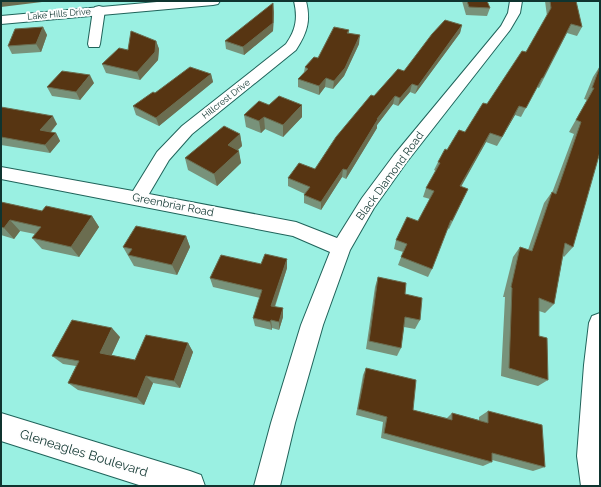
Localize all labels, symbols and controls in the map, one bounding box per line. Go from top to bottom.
street label: Lake Hills Drive [27,6,92,22]
street label: Hillcrest Drive [200,77,252,121]
street label: Black Diamond Road [353,129,427,223]
street label: Greenbriar Road [131,191,215,219]
street label: Gleneagles Boulevard [18,426,150,480]

